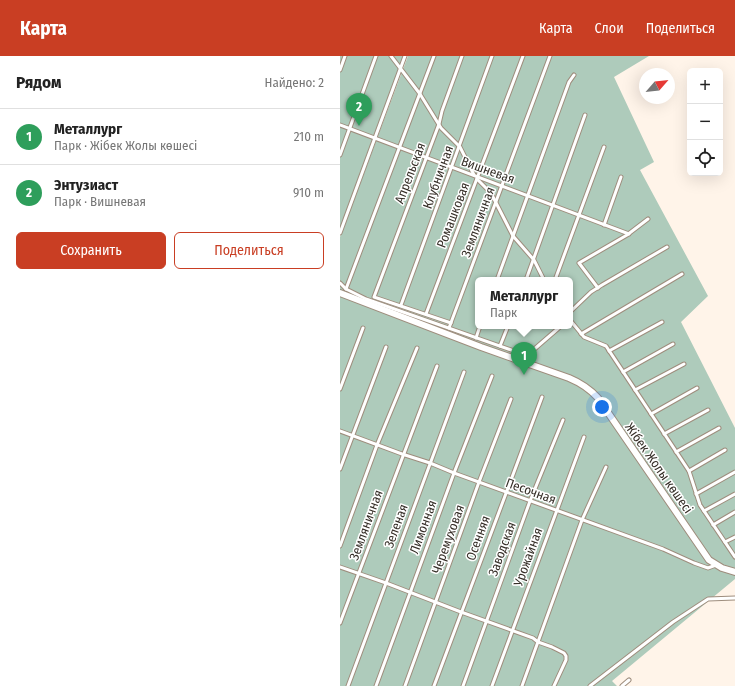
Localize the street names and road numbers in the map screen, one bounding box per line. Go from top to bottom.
street label: Апрельская [392,140,428,206]
street label: Клубничная [420,143,456,211]
street label: Вишневая [459,153,517,187]
street label: Ромашковая [434,180,472,250]
street label: Земляничная [458,185,498,259]
street label: Жібек Жолы көшесі [622,420,696,516]
street label: Песочная [504,475,558,507]
street label: Земляничная [346,488,386,562]
street label: Лимонная [406,498,440,556]
street label: Зеленая [381,502,411,550]
street label: Черемуховая [429,503,467,575]
street label: Осенняя [463,514,493,562]
street label: Заводская [485,520,519,578]
street label: Урожайная [510,526,546,589]

